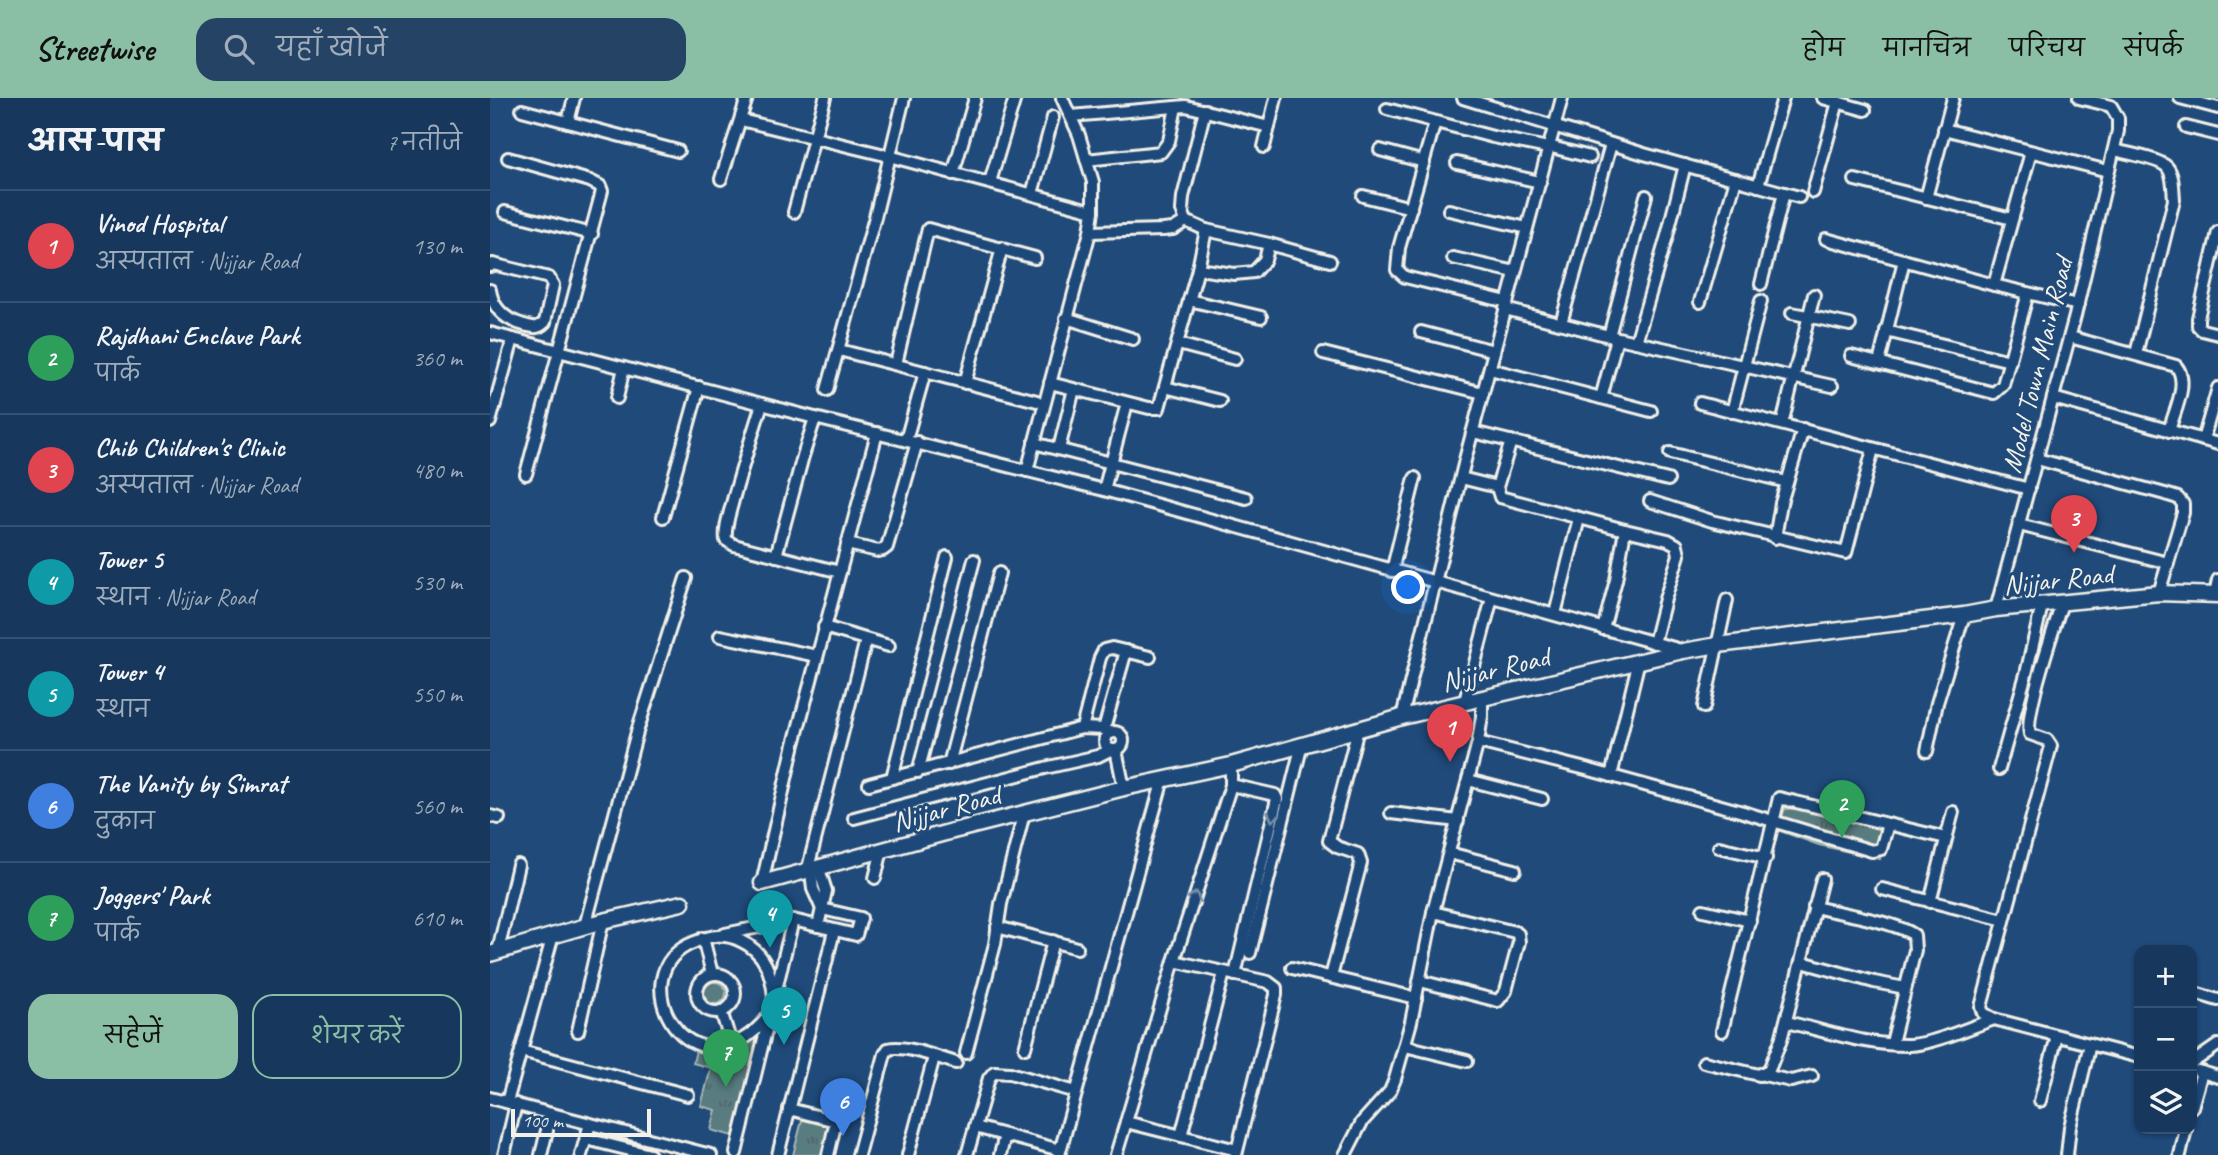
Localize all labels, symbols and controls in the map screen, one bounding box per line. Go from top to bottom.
search box [196,18,686,81]
text: Streetwise [35,28,154,70]
icon: search [220,30,258,68]
text: यहाँ खोजें [276,31,387,64]
text: होम [1802,33,1845,63]
text: मानचित्र [1883,33,1971,63]
text: परिचय [2009,33,2085,63]
text: संपर्क [2123,33,2183,63]
text: आस-पास [28,122,163,160]
text: 7 नतीजे [386,128,462,157]
text: Vinod Hospital [95,207,223,240]
text: 1 [46,232,56,261]
text: 130 m [413,232,462,261]
text: अस्पताल · Nijjar Road [95,247,298,276]
street label: Model Town Main Road [1993,250,2082,476]
text: Rajdhani Enclave Park [95,319,299,352]
text: 2 [46,344,56,373]
text: 360 m [413,344,462,373]
text: पार्क [95,359,140,388]
text: Chib Children's Clinic [95,431,285,464]
text: 3 [46,456,56,485]
text: 480 m [413,456,462,485]
text: अस्पताल · Nijjar Road [95,471,298,500]
pin: 3 [2051,495,2097,553]
text: Tower 5 [95,543,163,576]
street label: Nijjar Road [2001,555,2118,602]
text: 4 [46,568,56,597]
text: 530 m [413,568,462,597]
your location [1391,570,1425,604]
text: स्थान · Nijjar Road [95,583,255,612]
street label: Nijjar Road [1437,638,1556,699]
text: Tower 4 [95,655,163,688]
text: 5 [46,680,56,709]
text: 550 m [413,680,462,709]
text: स्थान [95,695,150,724]
pin: 1 [1427,704,1473,762]
text: The Vanity by Simrat [95,767,286,800]
street label: Nijjar Road [888,776,1007,839]
pin: 2 [1819,780,1865,838]
text: 6 [46,792,56,821]
text: 560 m [413,792,462,821]
text: दुकान [95,807,155,836]
one-way arrow [1267,811,1281,823]
text: Joggers' Park [95,879,210,912]
pin: 4 [747,890,793,948]
one-way arrow [1187,890,1201,903]
text: 7 [46,904,56,933]
text: 610 m [413,904,462,933]
text: पार्क [95,919,140,948]
map controls [2134,945,2197,1134]
button: + [2134,945,2197,1008]
pin: 5 [761,987,807,1045]
button: सहेजें [28,994,238,1079]
button: शेयर करें [252,994,462,1079]
button: − [2134,1008,2197,1071]
pin: 7 [703,1029,749,1087]
button: layers [2134,1071,2197,1134]
pin: 6 [820,1078,866,1136]
scale bar [511,1106,651,1138]
text: 100 m [522,1109,563,1133]

